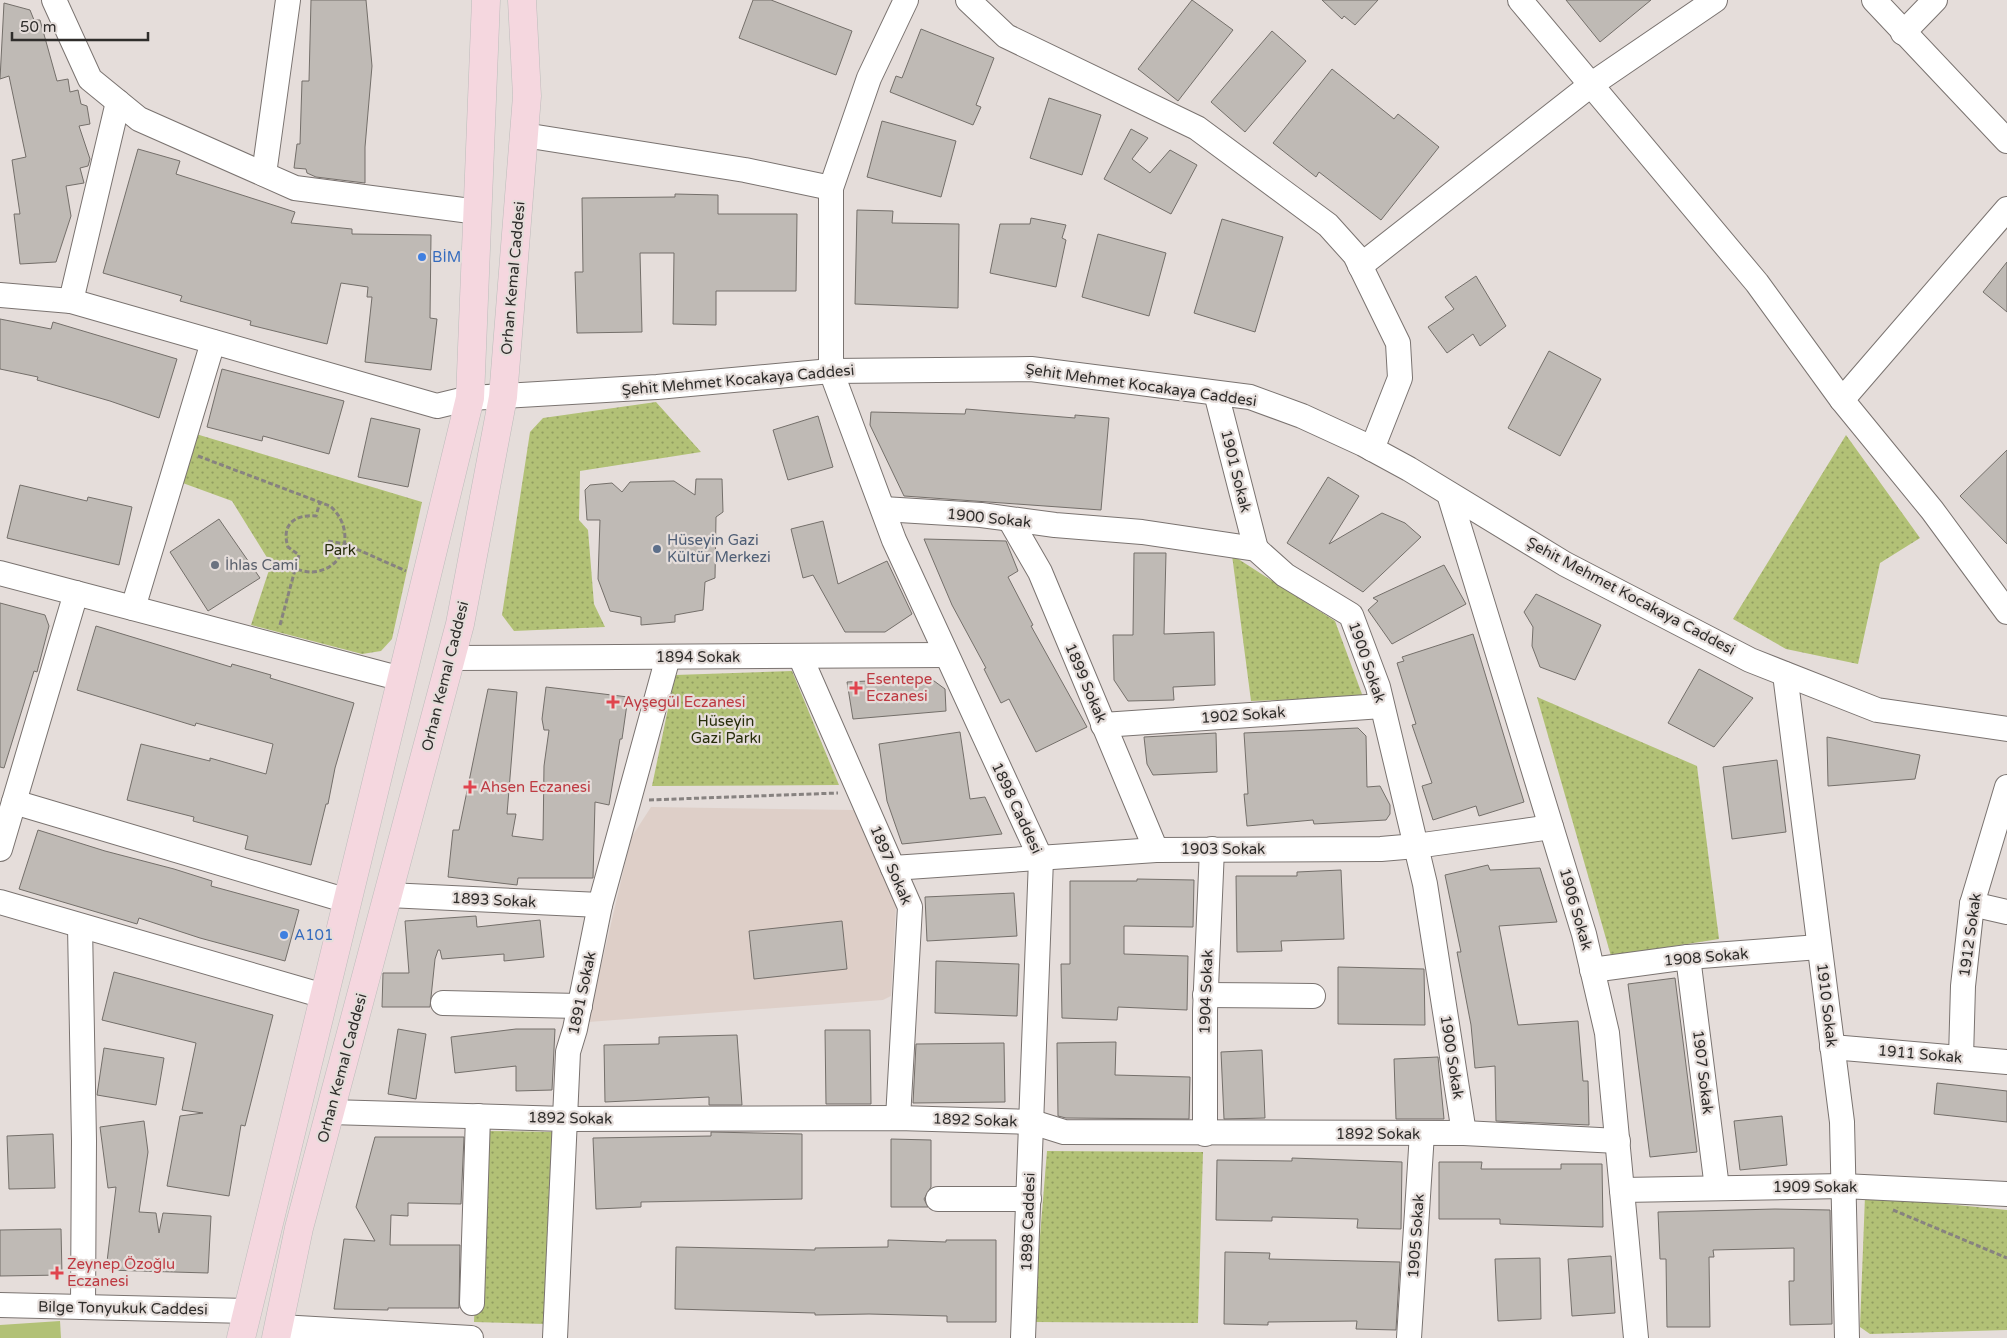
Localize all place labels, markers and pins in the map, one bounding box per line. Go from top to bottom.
place label: BİM [432,248,461,266]
marker: BİM [416,251,428,263]
place label: Hüseyin Gazi Kültür Merkezi [667,531,771,566]
marker: Hüseyin Gazi Kültür Merkezi [651,543,663,555]
place label: İhlas Cami [225,556,298,574]
marker: İhlas Cami [209,559,221,571]
place label: Esentepe Eczanesi [866,670,932,705]
marker: Esentepe Eczanesi [850,682,862,694]
place label: Ayşegül Eczanesi [623,693,745,711]
marker: Ayşegül Eczanesi [607,696,619,708]
place label: Ahsen Eczanesi [480,778,591,796]
marker: Ahsen Eczanesi [464,781,476,793]
place label: A101 [294,926,333,944]
marker: A101 [278,929,290,941]
place label: Zeynep Özoğlu Eczanesi [67,1255,175,1290]
marker: Zeynep Özoğlu Eczanesi [51,1267,63,1279]

